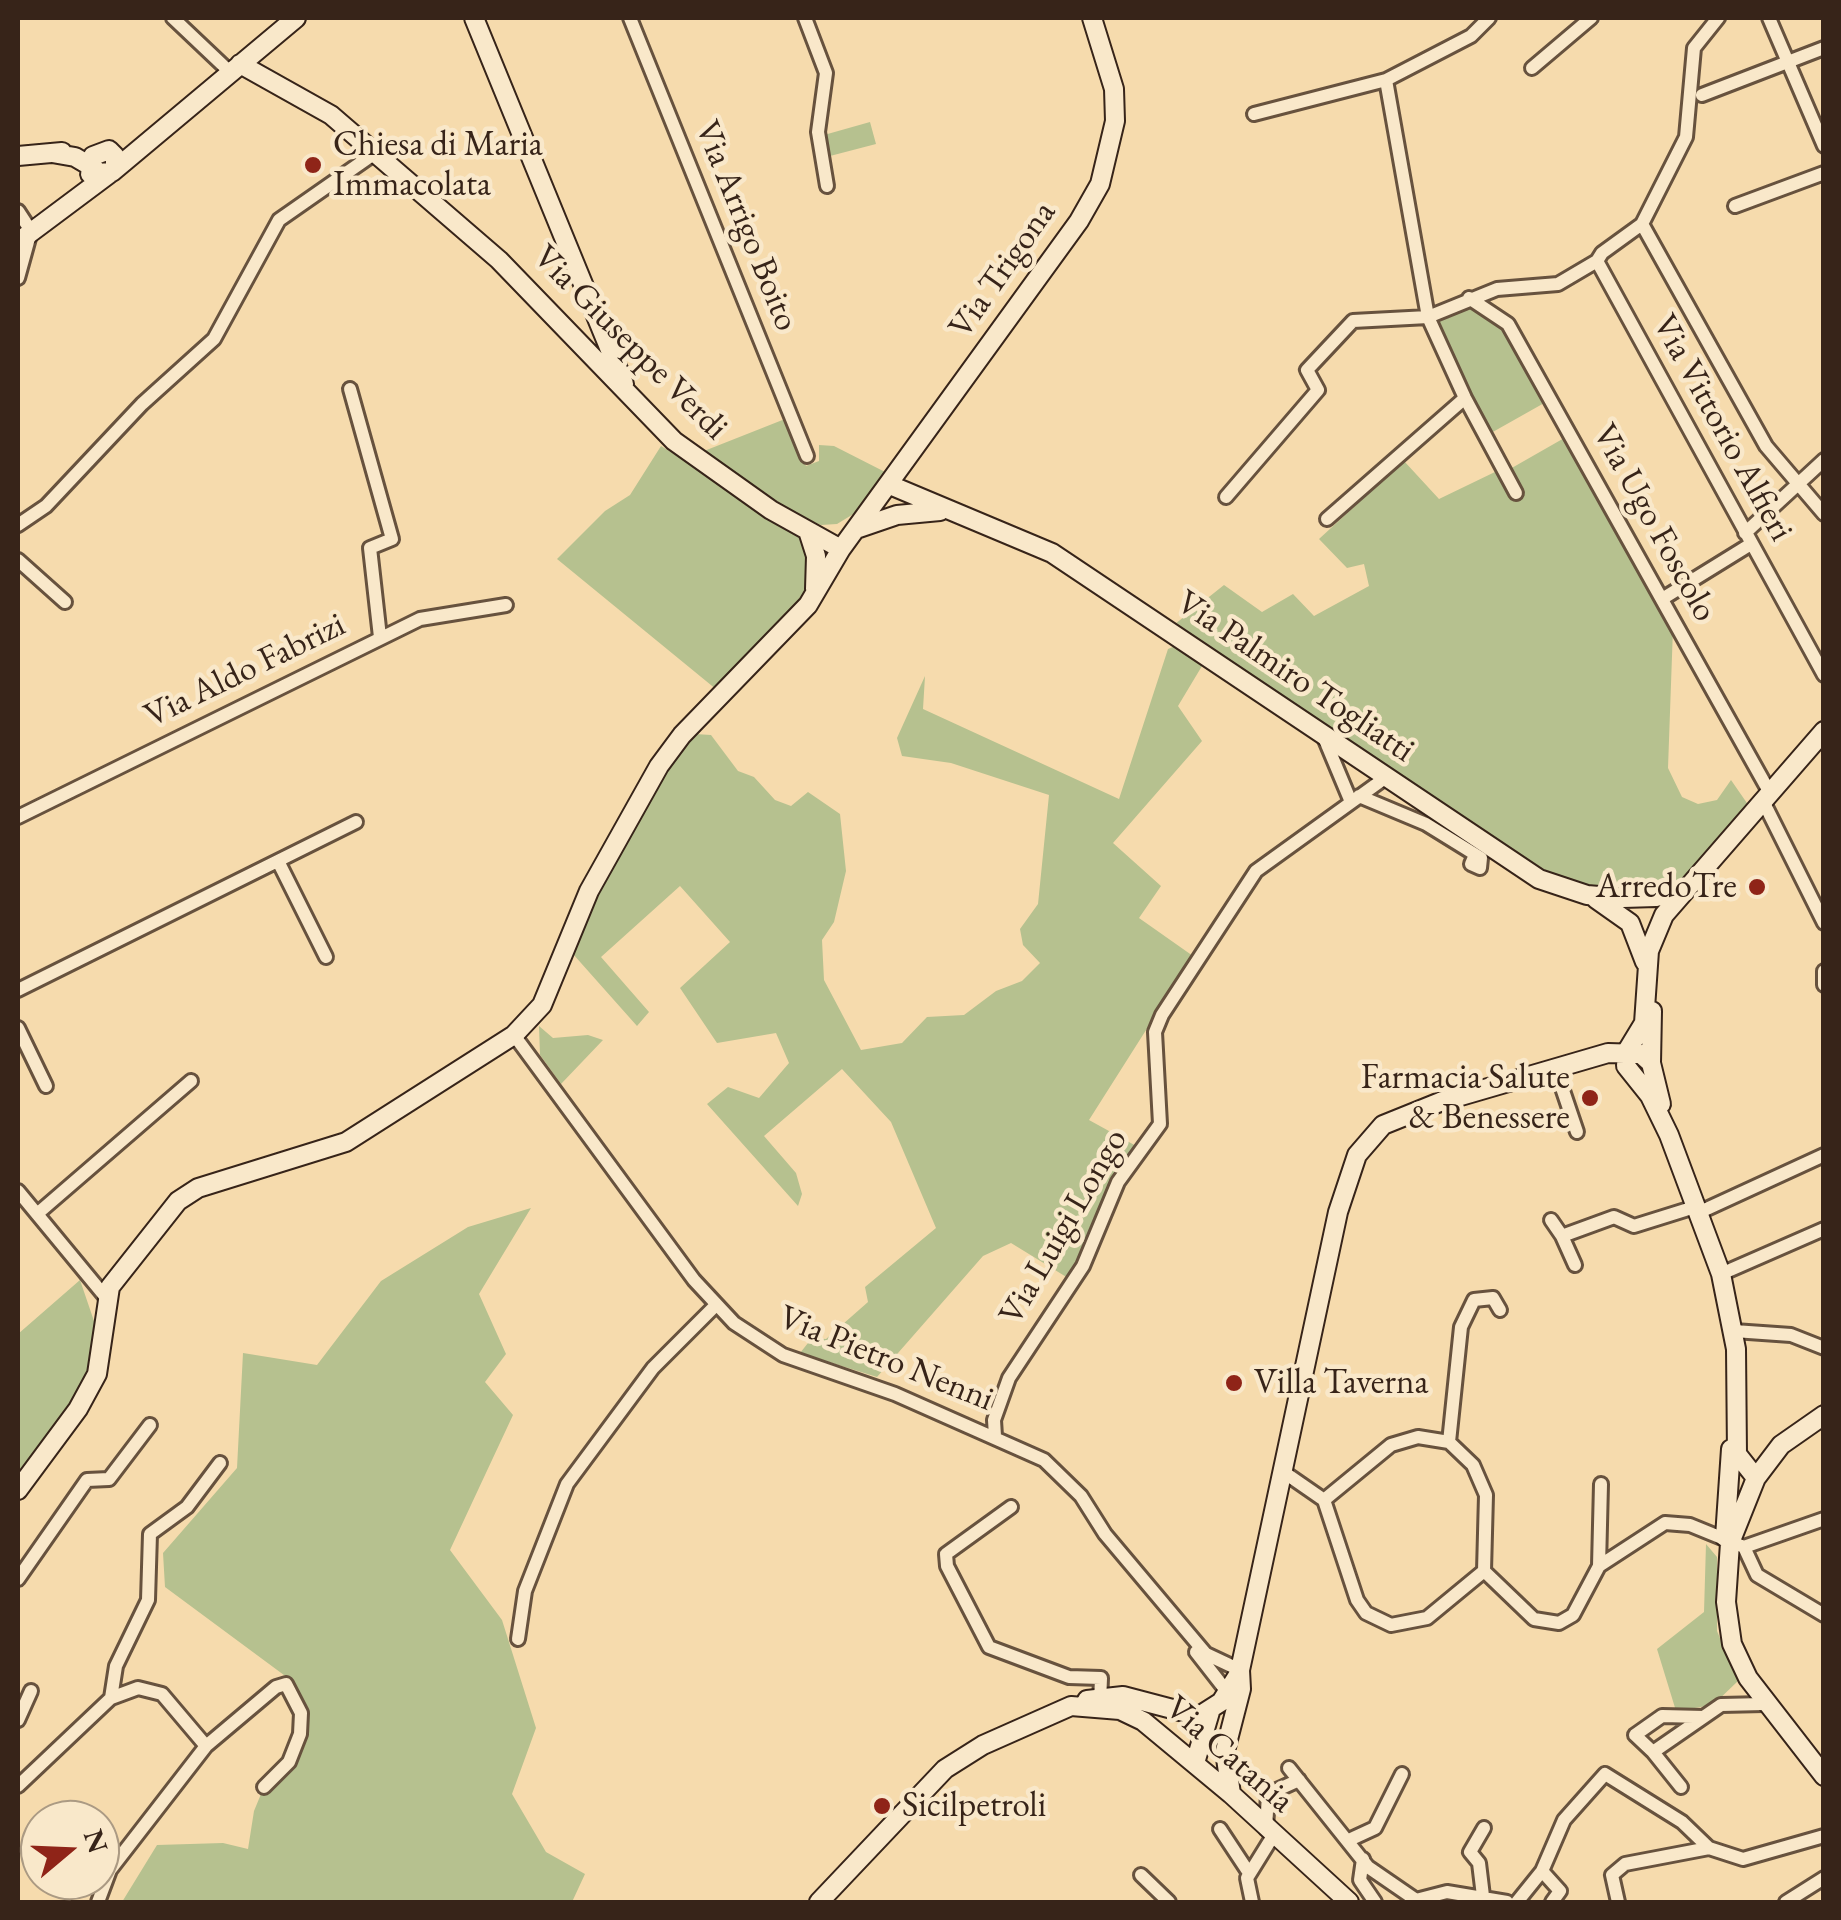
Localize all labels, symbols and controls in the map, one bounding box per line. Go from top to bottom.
street label: Via Arrigo Boito [685,115,807,337]
place label: Chiesa di Maria Immacolata [333,124,543,206]
marker: Chiesa di Maria Immacolata [302,154,324,176]
street label: Via Trigona [941,193,1065,347]
street label: Via Giuseppe Verdi [524,237,736,449]
street label: Via Vittorio Alfieri [1642,307,1802,549]
street label: Via Ugo Foscolo [1582,417,1726,629]
street label: Via Palmiro Togliatti [1168,582,1422,772]
street label: Via Aldo Fabrizi [138,604,352,738]
place label: ArredoTre [1596,866,1737,908]
marker: ArredoTre [1746,876,1768,898]
place label: Farmacia Salute & Benessere [1361,1057,1570,1139]
marker: Farmacia Salute & Benessere [1579,1087,1601,1109]
street label: Via Luigi Longo [991,1121,1137,1333]
street label: Via Pietro Nenni [773,1297,999,1421]
place label: Villa Taverna [1254,1362,1428,1404]
marker: Villa Taverna [1223,1372,1245,1394]
street label: Via Catania [1156,1688,1302,1822]
place label: Sicilpetroli [902,1785,1046,1827]
marker: Sicilpetroli [871,1795,893,1817]
north arrow [20,1800,120,1900]
text: N [76,1824,117,1857]

